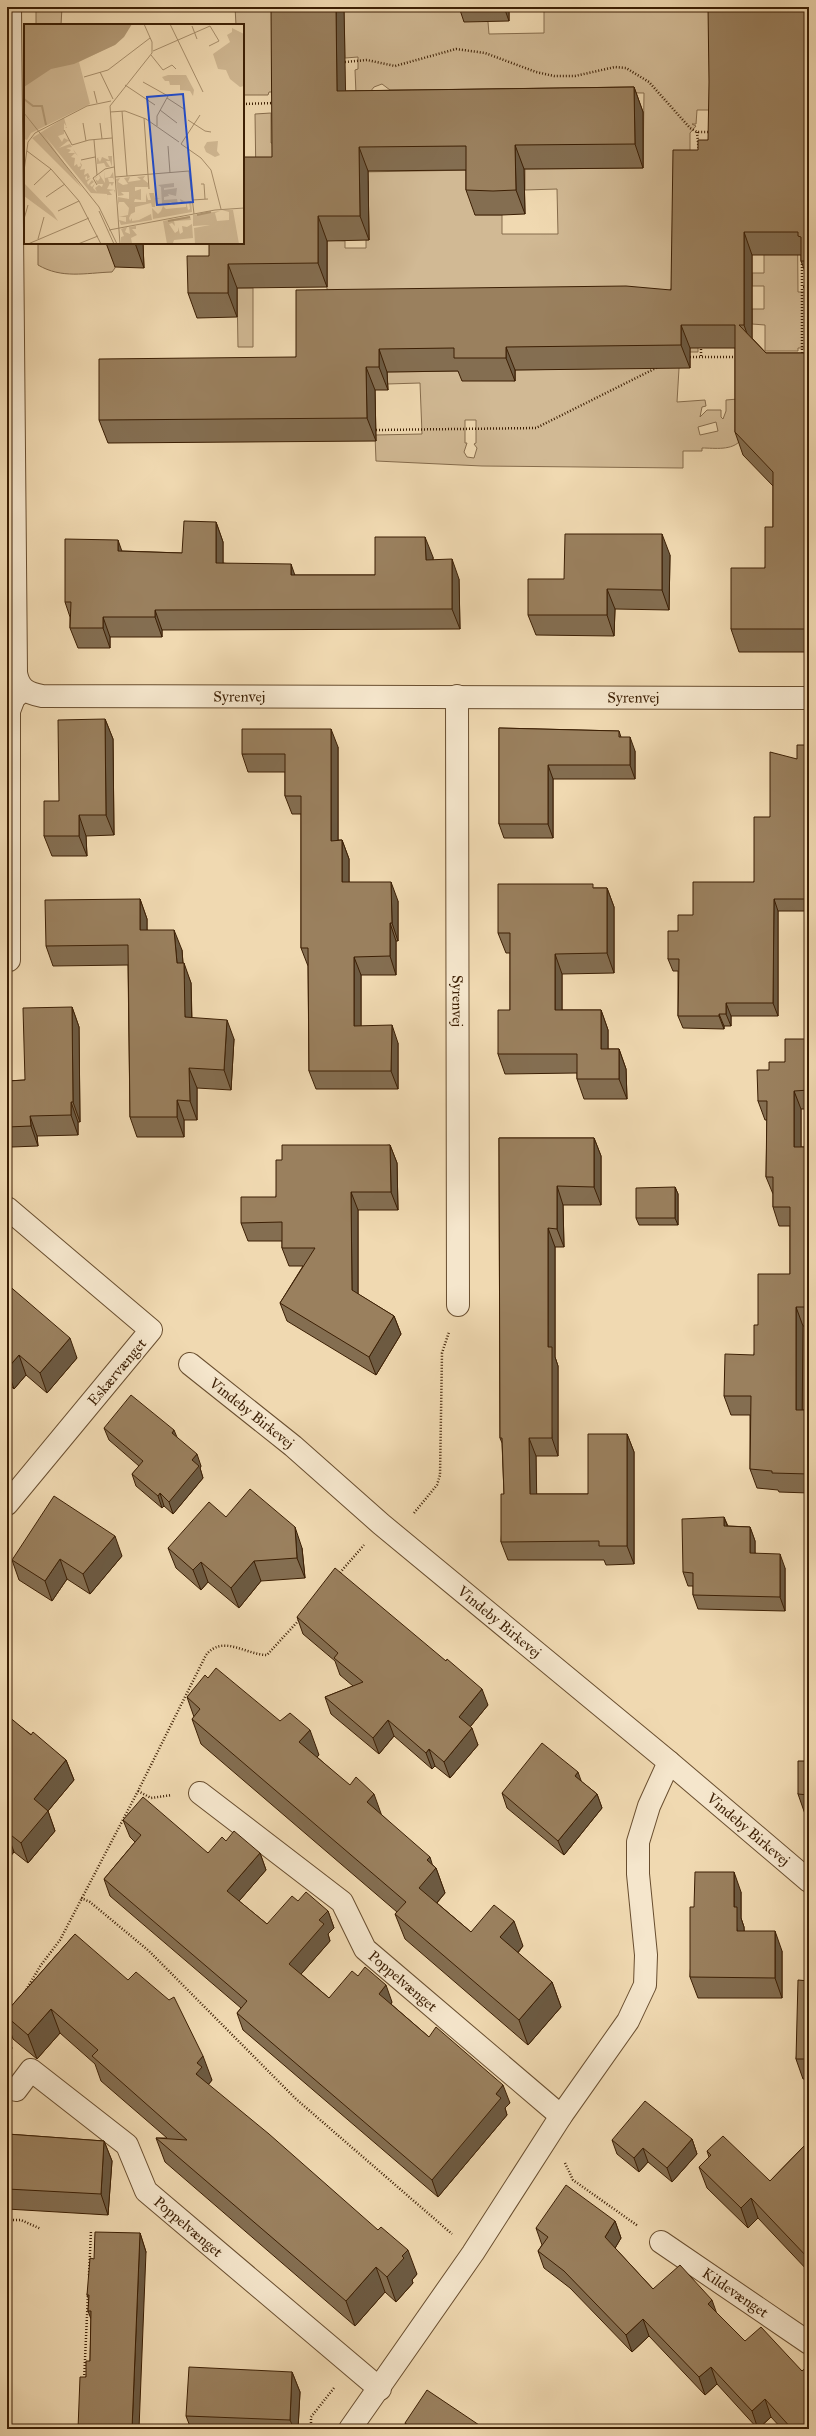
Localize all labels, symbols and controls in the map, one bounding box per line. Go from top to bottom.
inset map [24,24,244,244]
street label: Syrenvej [213,687,265,706]
street label: Syrenvej [607,688,659,707]
street label: Syrenvej [448,975,467,1027]
street label: Eskærvænget [84,1334,151,1409]
street label: Vindeby Birkevej [205,1373,298,1452]
street label: Vindeby Birkevej [453,1581,545,1662]
street label: Vindeby Birkevej [702,1788,794,1870]
street label: Poppelvænget [365,1947,441,2016]
street label: Poppelvænget [150,2193,227,2261]
street label: Kildevænget [699,2264,772,2322]

